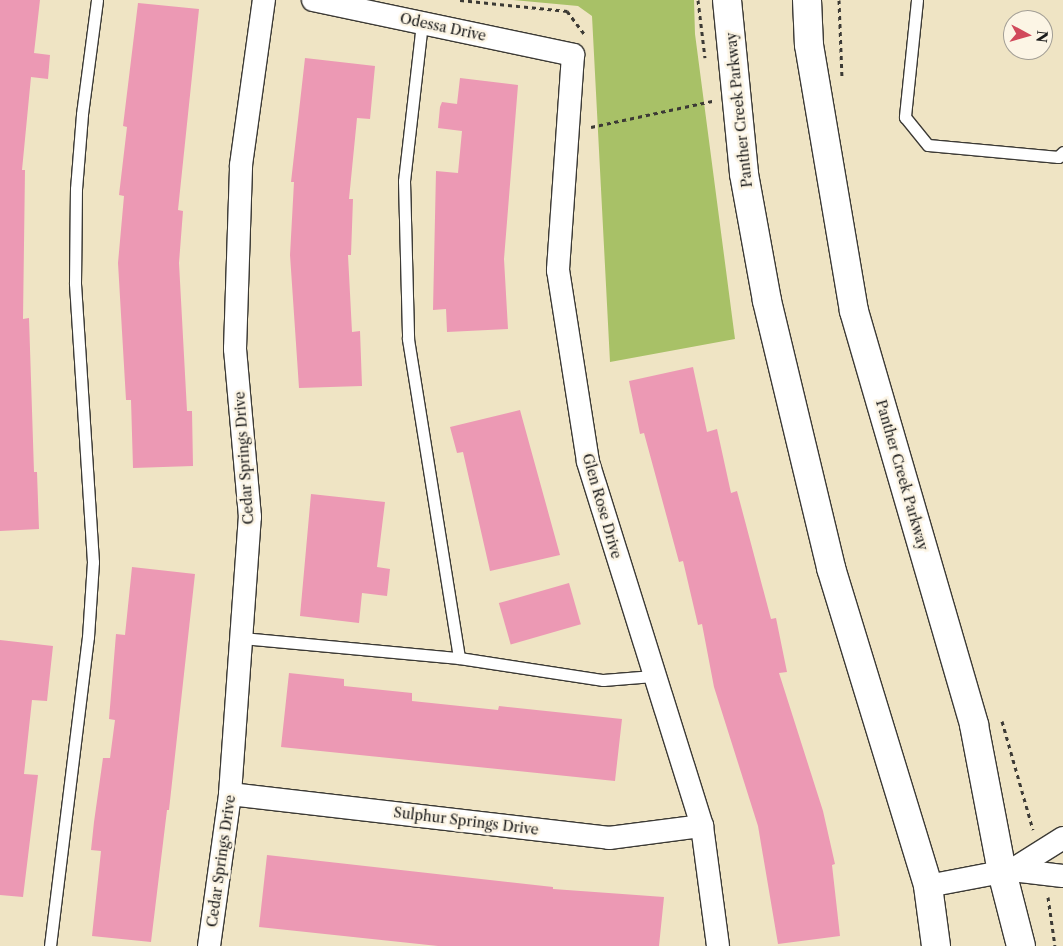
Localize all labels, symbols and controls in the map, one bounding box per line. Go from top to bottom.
street label: Odessa Drive [398,10,488,44]
north arrow [1003,10,1053,60]
text: N [1032,29,1052,43]
street label: Panther Creek Parkway [722,31,756,189]
street label: Cedar Springs Drive [231,391,257,525]
street label: Panther Creek Parkway [872,397,932,553]
street label: Glen Rose Drive [579,452,625,560]
street label: Cedar Springs Drive [203,794,239,928]
street label: Sulphur Springs Drive [392,804,540,838]

